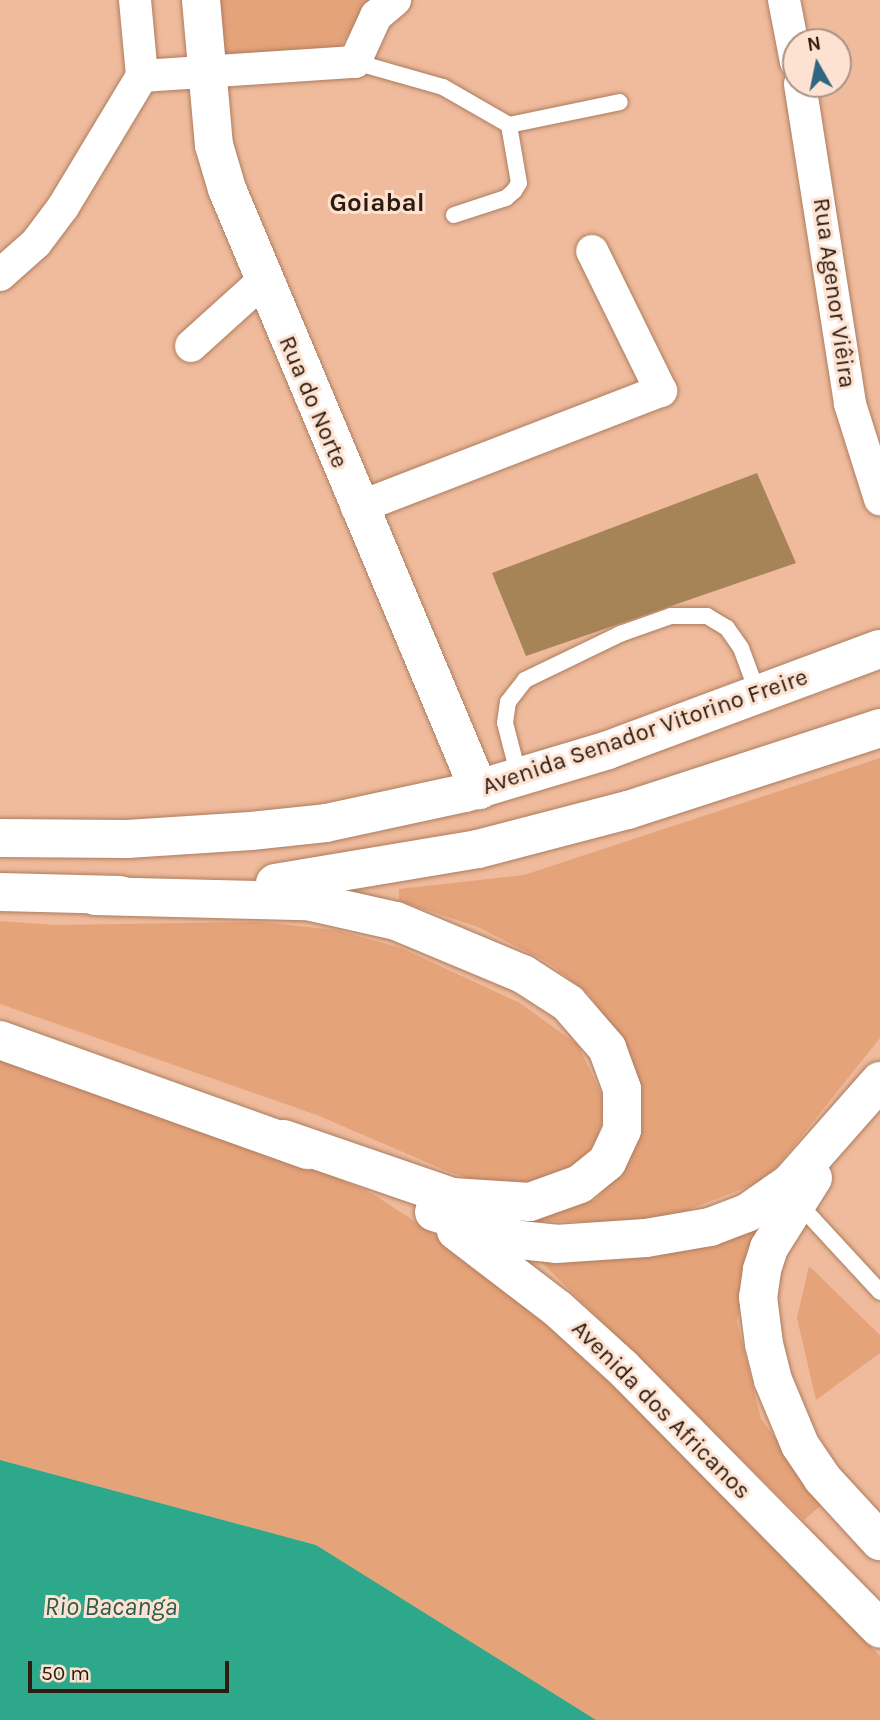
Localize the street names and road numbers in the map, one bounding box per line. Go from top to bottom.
street label: Rua Agenor Viêira [806,196,862,390]
street label: Rua do Norte [272,332,354,472]
street label: Avenida Senador Vitorino Freire [478,663,812,801]
street label: Avenida dos Africanos [565,1314,757,1506]

